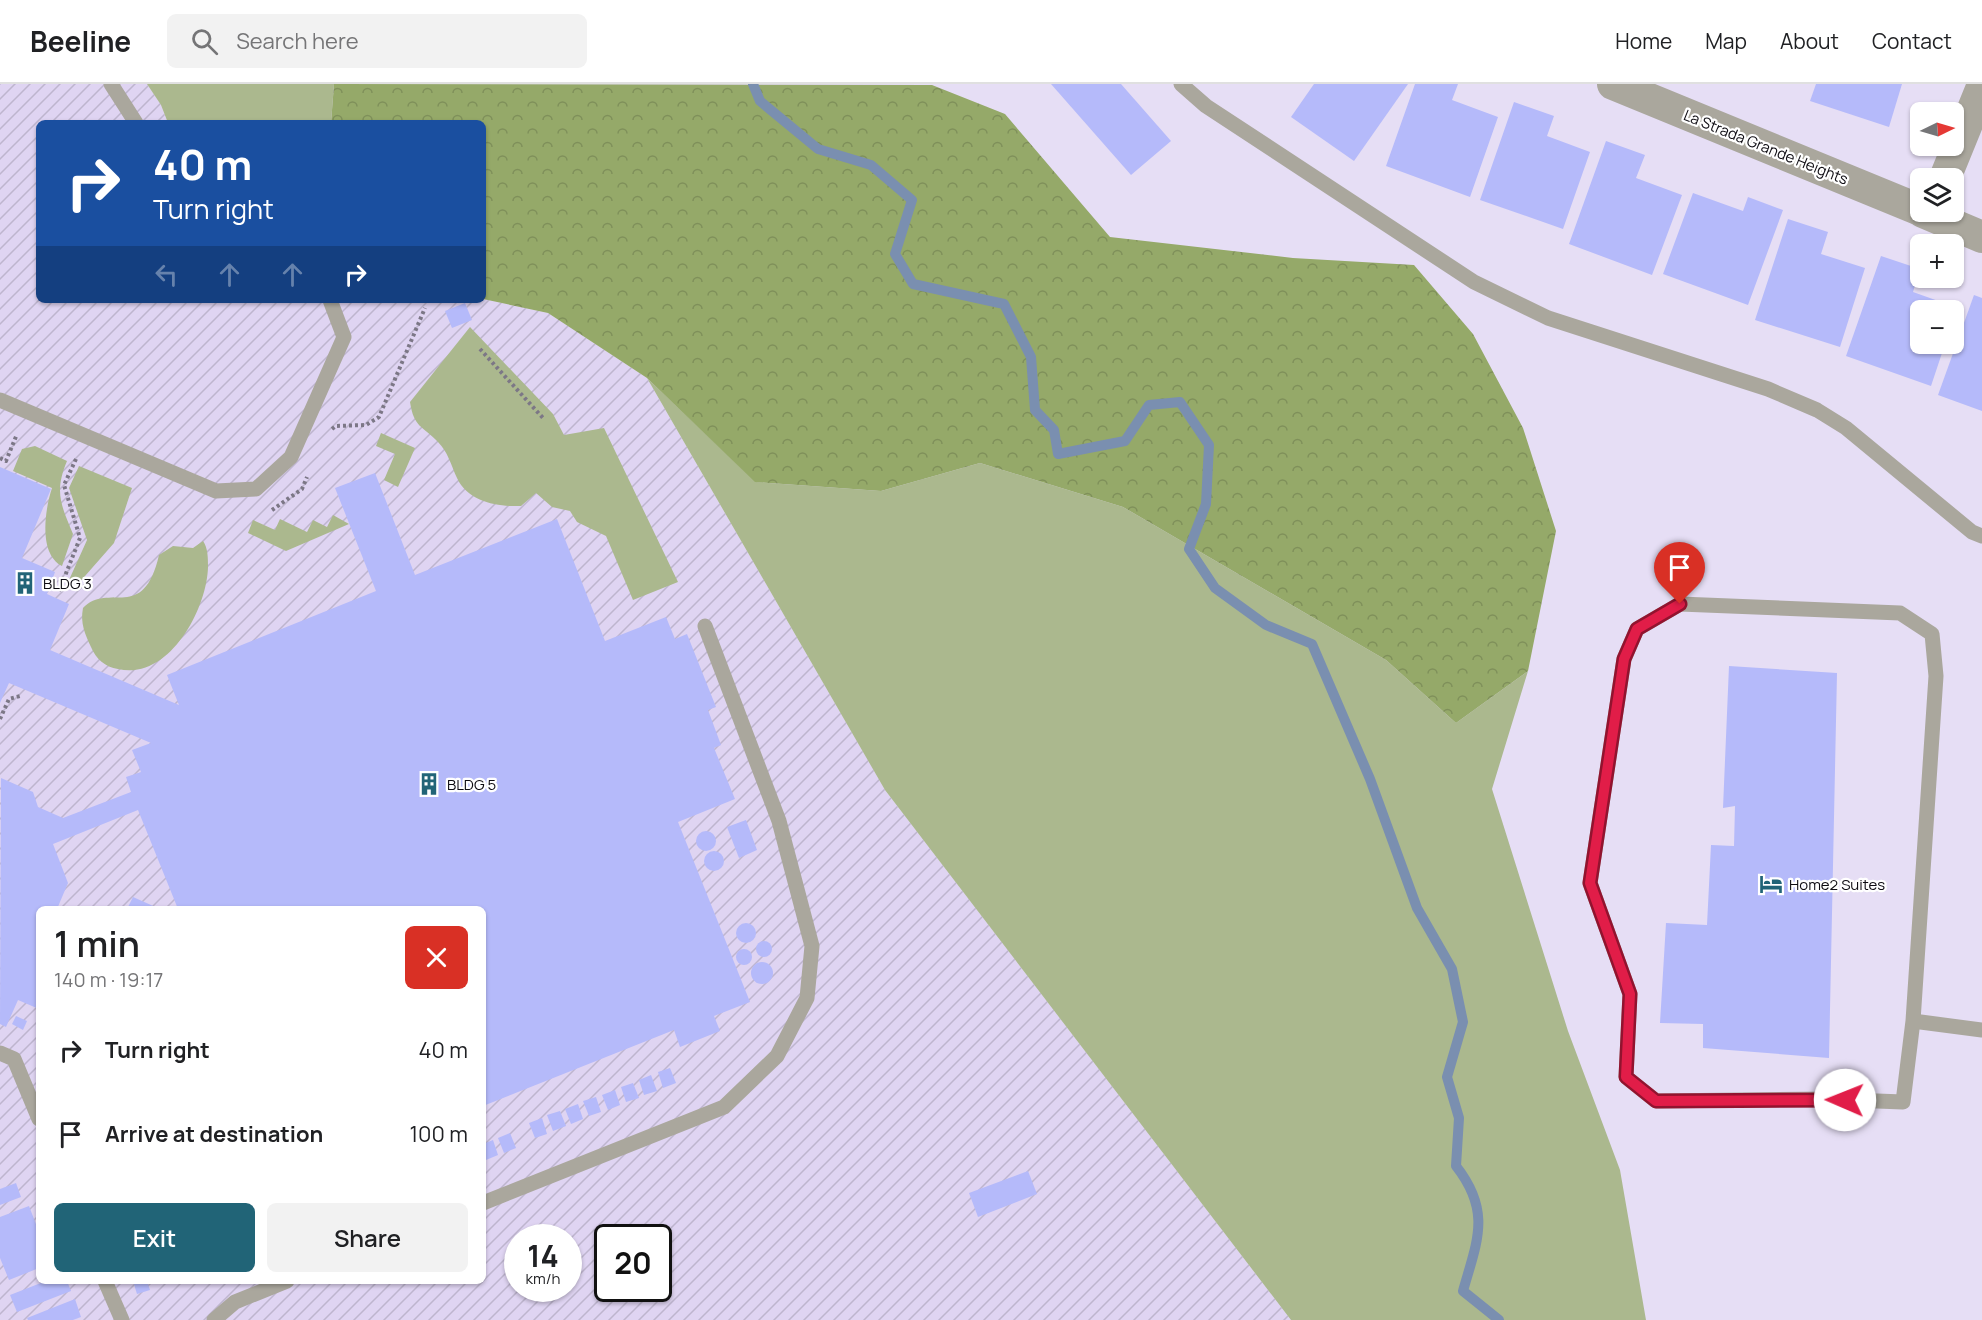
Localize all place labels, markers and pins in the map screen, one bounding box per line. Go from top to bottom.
pin [1654,542,1705,604]
building icon: BLDG 3 [12,570,38,596]
place label: BLDG 3 [43,573,92,594]
building icon: BLDG 5 [416,771,442,797]
place label: BLDG 5 [447,774,496,795]
hotel icon: Home2 Suites [1758,871,1784,897]
place label: Home2 Suites [1789,874,1885,895]

